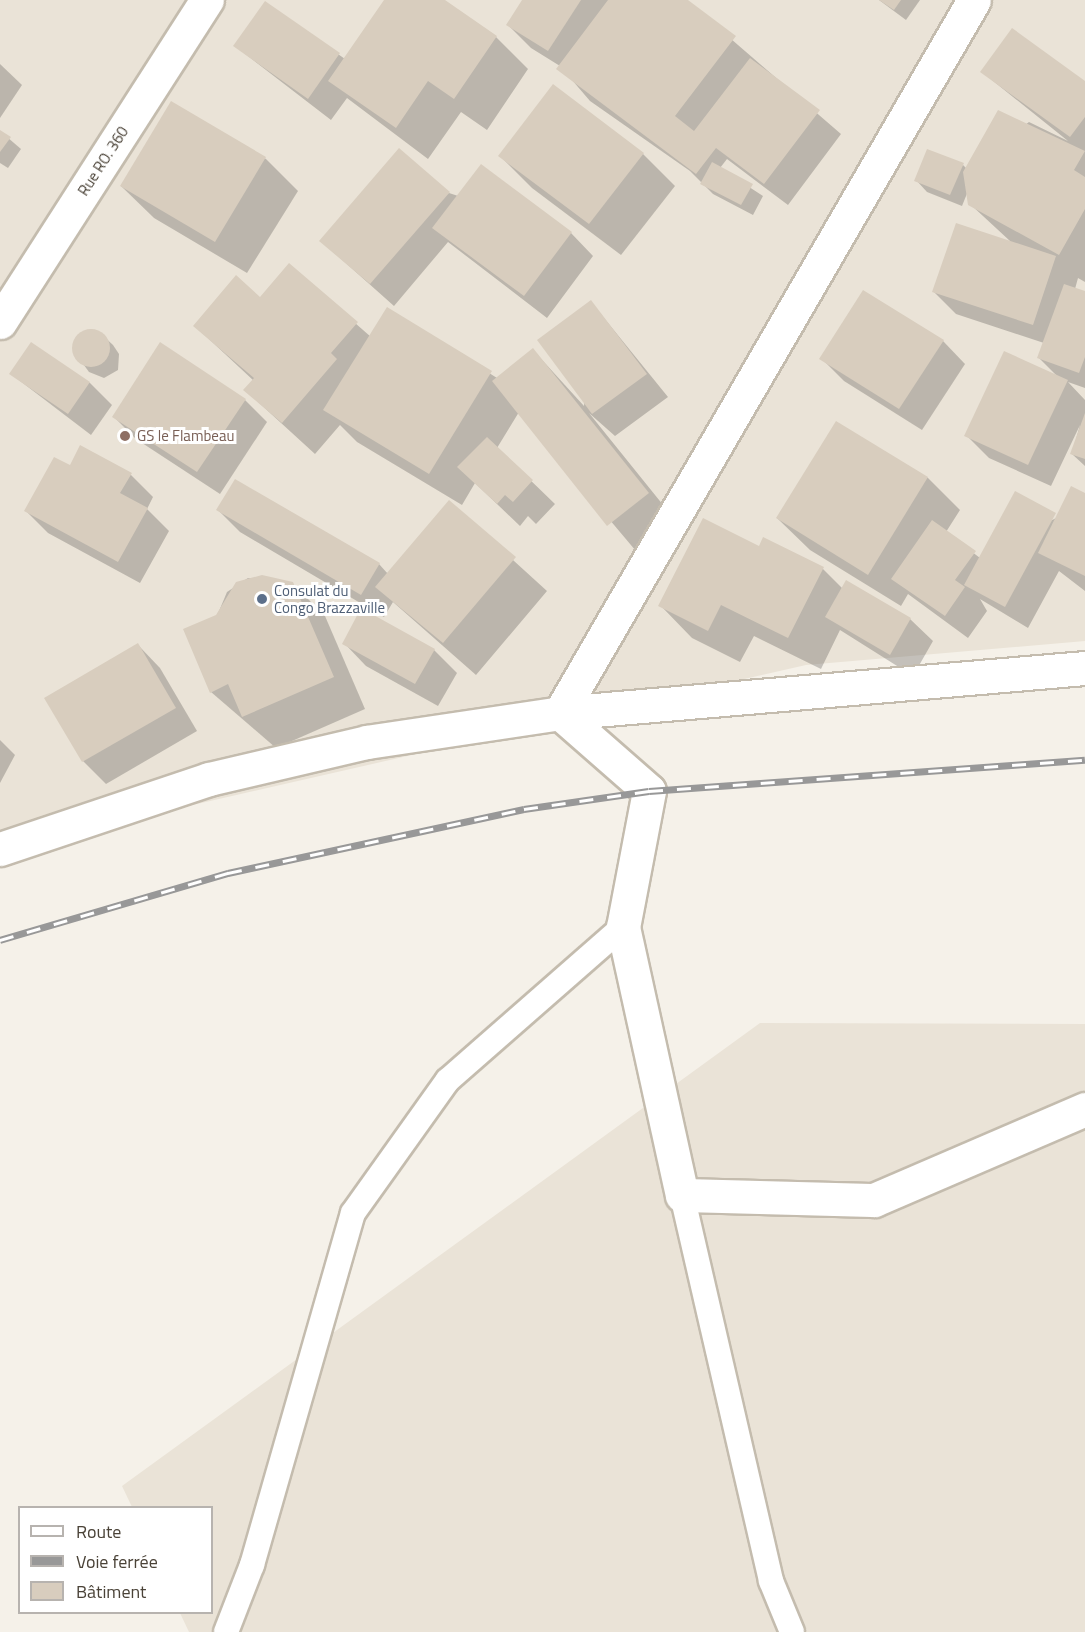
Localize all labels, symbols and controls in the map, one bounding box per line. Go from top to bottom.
street label: Rue RO. 360 [74,123,132,199]
place label: GS le Flambeau [137,427,234,445]
marker: GS le Flambeau [118,429,132,443]
place label: Consulat du Congo Brazzaville [274,581,385,616]
marker: Consulat du Congo Brazzaville [255,592,269,606]
legend [18,1506,213,1614]
text: Route [76,1518,121,1545]
text: Voie ferrée [76,1548,158,1575]
text: Bâtiment [76,1578,146,1605]

